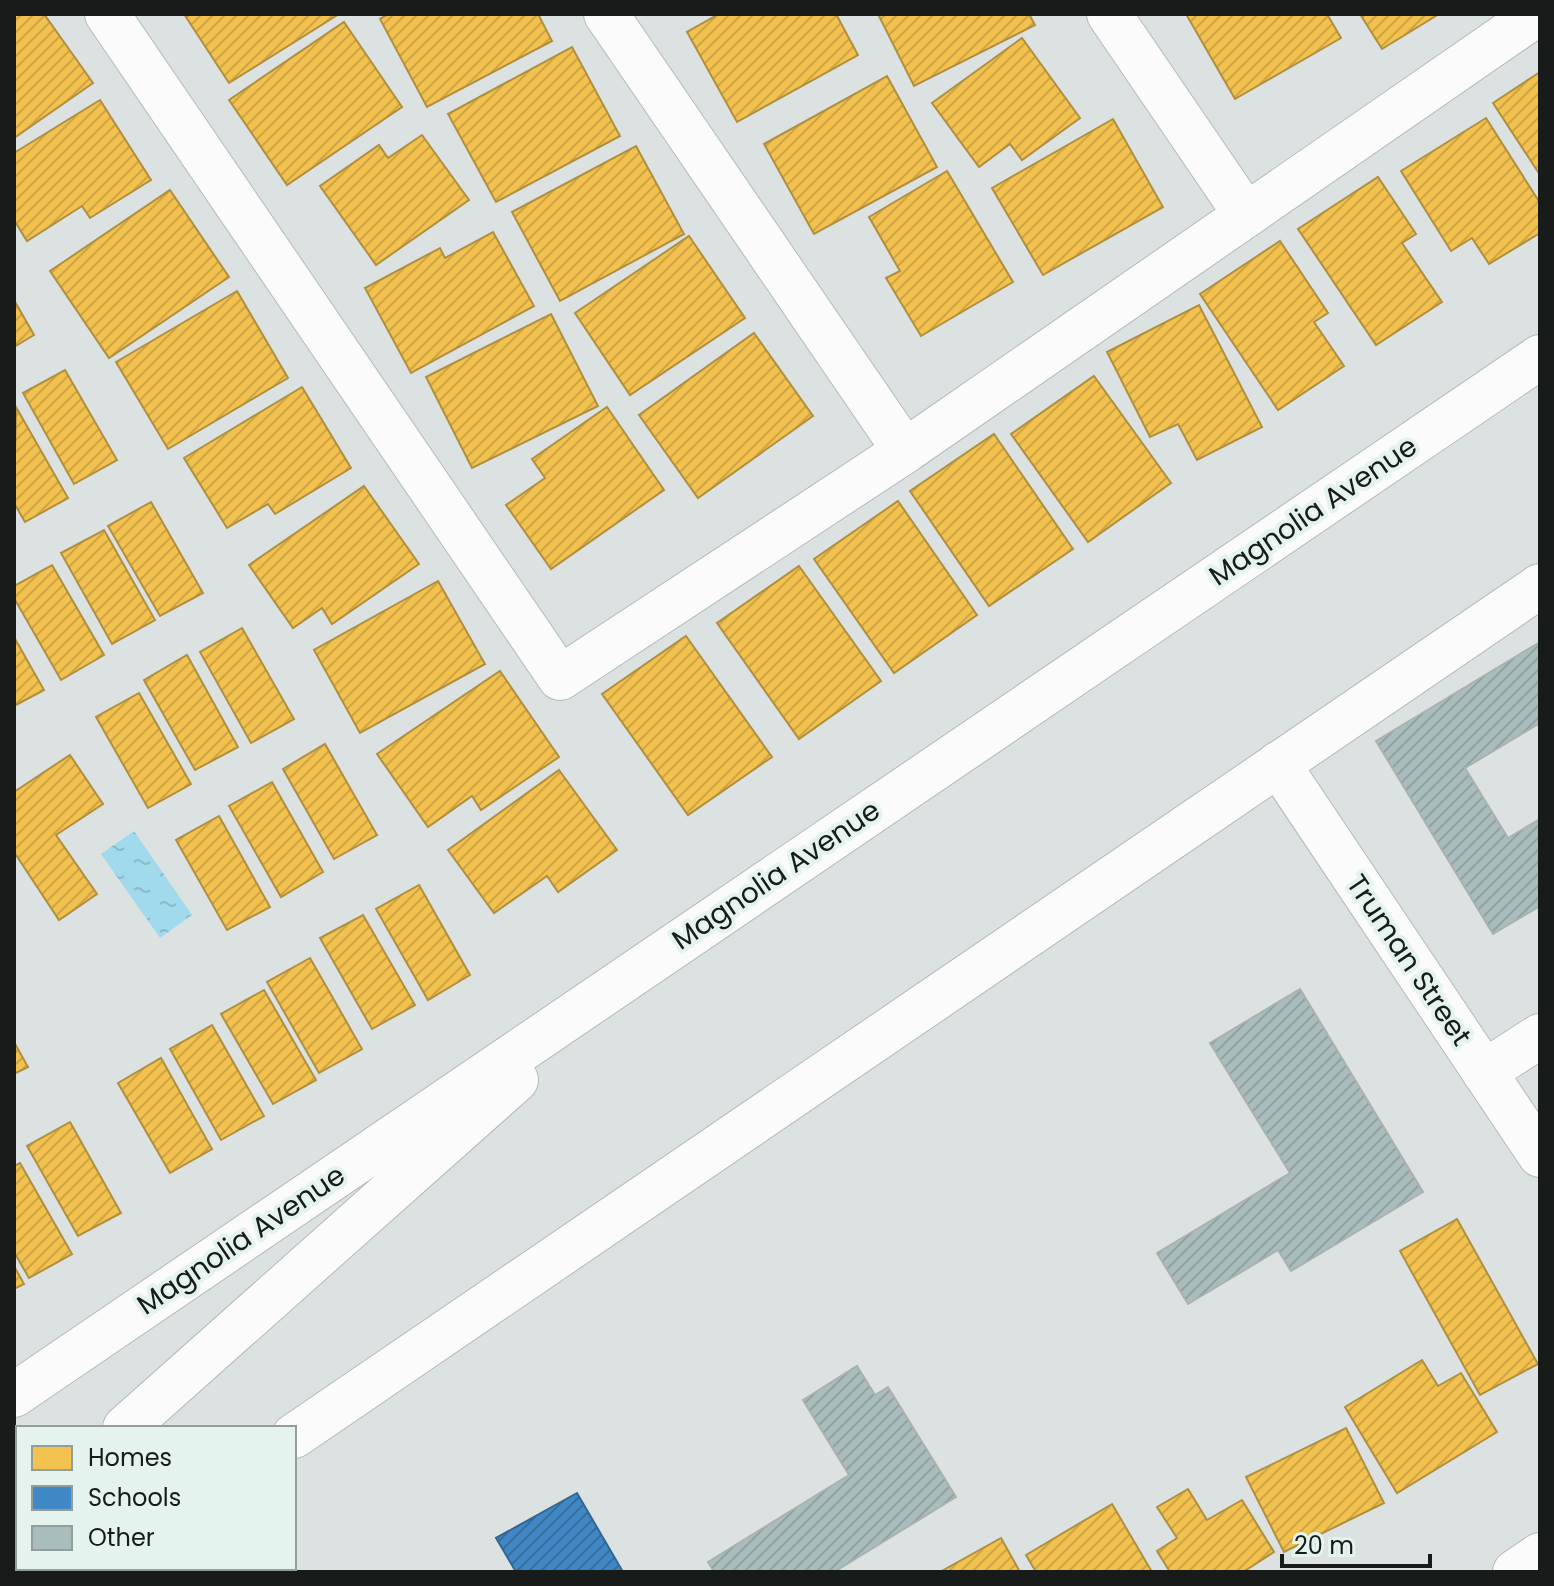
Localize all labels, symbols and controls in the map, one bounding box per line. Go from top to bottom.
street label: Magnolia Avenue [1201,427,1425,595]
street label: Magnolia Avenue [664,791,888,959]
street label: Truman Street [1337,867,1481,1053]
street label: Magnolia Avenue [129,1156,353,1324]
legend [16,1426,296,1570]
text: Homes [88,1441,172,1474]
text: Schools [88,1481,181,1514]
scale bar [1282,1518,1430,1568]
text: Other [88,1521,155,1554]
text: 20 m [1294,1529,1354,1562]

